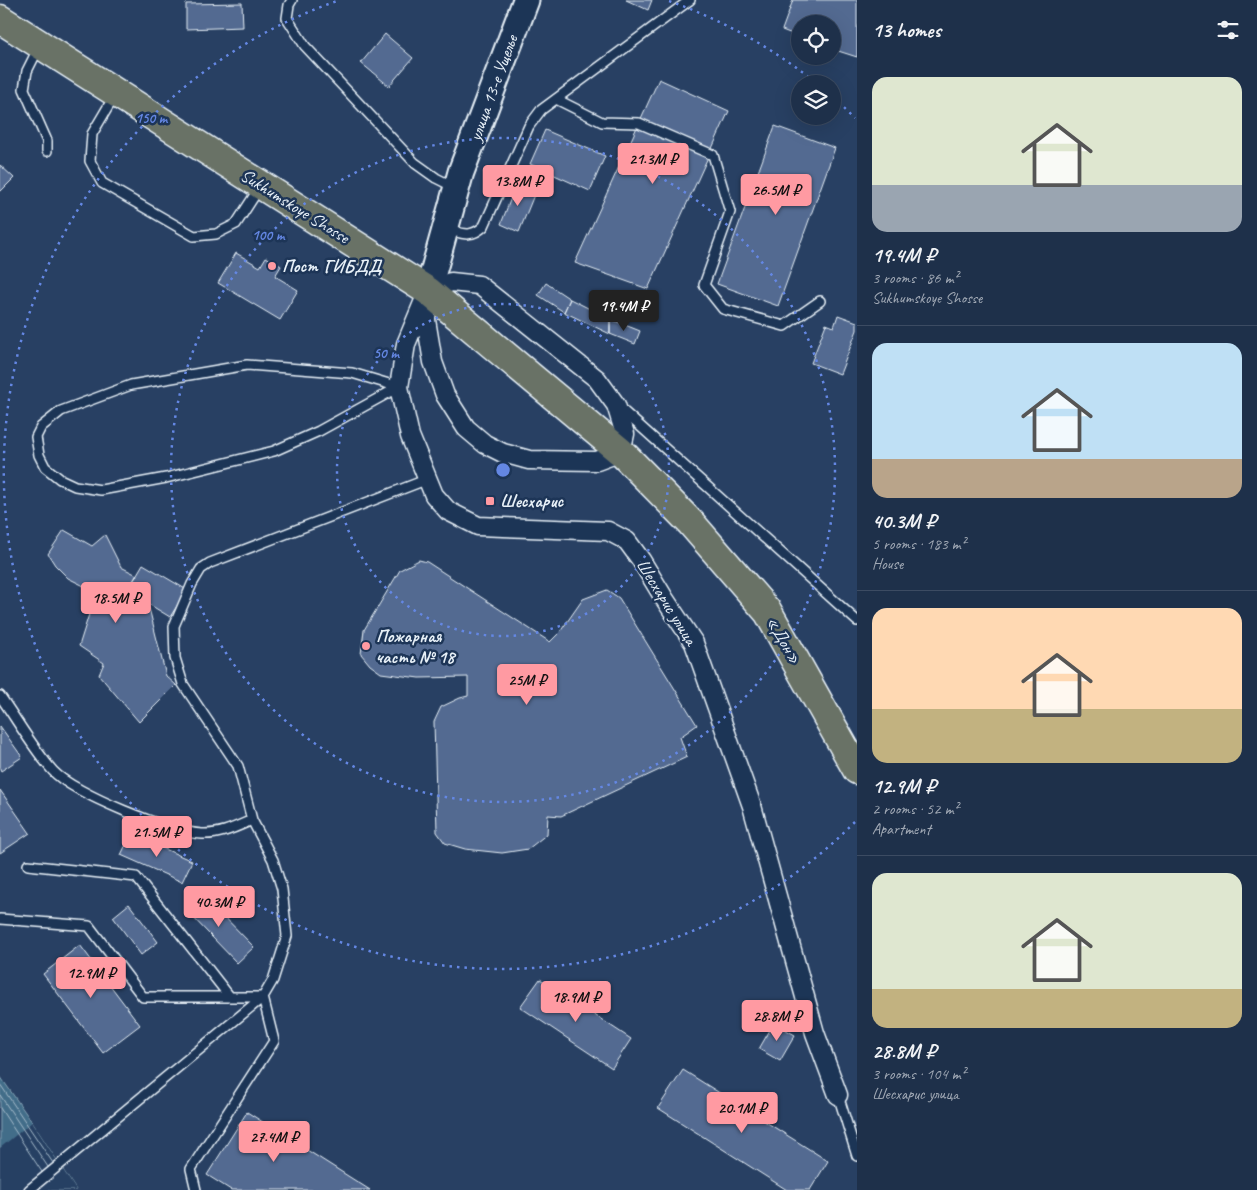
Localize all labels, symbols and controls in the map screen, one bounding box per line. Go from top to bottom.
map controls [791,15,841,125]
button: locate [791,15,841,65]
icon: filters [1214,16,1242,44]
text: 13 homes [872,17,941,43]
street label: улица 13-е Ущелье [463,31,523,145]
button: layers [791,75,841,125]
text: 150 m [135,109,169,128]
icon: home [1012,110,1102,200]
pin: 21.3M ₽ [607,142,699,185]
text: 21.3M ₽ [629,149,677,169]
street label: Sukhumskoye Shosse [237,164,354,249]
pin: 13.8M ₽ [472,164,564,207]
text: 13.8M ₽ [494,171,542,191]
pin: 26.5M ₽ [730,174,822,216]
text: 26.5M ₽ [752,180,800,200]
text: 100 m [252,226,286,245]
text: 19.4M ₽ [872,242,936,268]
place label: Пост ГИБДД [282,255,383,277]
marker: Пост ГИБДД [266,260,278,272]
text: 3 rooms · 86 m² [872,268,958,288]
text: Sukhumskoye Shosse [872,288,982,308]
pin: 19.4M ₽ [578,290,670,332]
text: 19.4M ₽ [600,296,648,316]
text: 50 m [373,344,400,363]
icon: home [1012,375,1102,465]
centre of rings [494,461,512,479]
place label: Шесхарис [500,490,564,512]
marker: Шесхарис [484,495,496,507]
text: 40.3M ₽ [872,508,936,534]
text: 5 rooms · 183 m² [872,534,966,554]
text: House [872,554,903,574]
street label: Шесхарис улица [632,555,703,651]
pin: 18.5M ₽ [70,582,162,624]
text: 18.5M ₽ [92,588,140,608]
street label: «Дон» [762,612,806,668]
place label: Пожарная часть № 18 [376,625,456,668]
marker: Пожарная часть № 18 [360,640,372,652]
icon: home [1012,640,1102,730]
pin: 25M ₽ [492,664,562,706]
text: 25M ₽ [508,670,546,690]
text: 12.9M ₽ [872,773,936,799]
text: 2 rooms · 52 m² [872,799,958,819]
pin: 21.5M ₽ [111,816,203,858]
text: Apartment [872,819,931,839]
text: 21.5M ₽ [133,822,181,842]
pin: 40.3M ₽ [173,886,265,928]
text: 40.3M ₽ [195,892,243,912]
icon: home [1012,905,1102,995]
pin: 12.9M ₽ [45,956,137,999]
text: 12.9M ₽ [67,963,115,983]
pin: 18.9M ₽ [530,980,622,1023]
text: 18.9M ₽ [552,987,600,1007]
pin: 28.8M ₽ [731,1000,823,1042]
text: 28.8M ₽ [753,1006,801,1026]
text: 28.8M ₽ [872,1038,936,1064]
text: 3 rooms · 104 m² [872,1064,966,1084]
text: Шесхарис улица [872,1084,959,1104]
pin: 20.1M ₽ [696,1092,788,1134]
text: 20.1M ₽ [718,1098,766,1118]
pin: 27.4M ₽ [228,1120,320,1163]
text: 27.4M ₽ [250,1127,298,1147]

